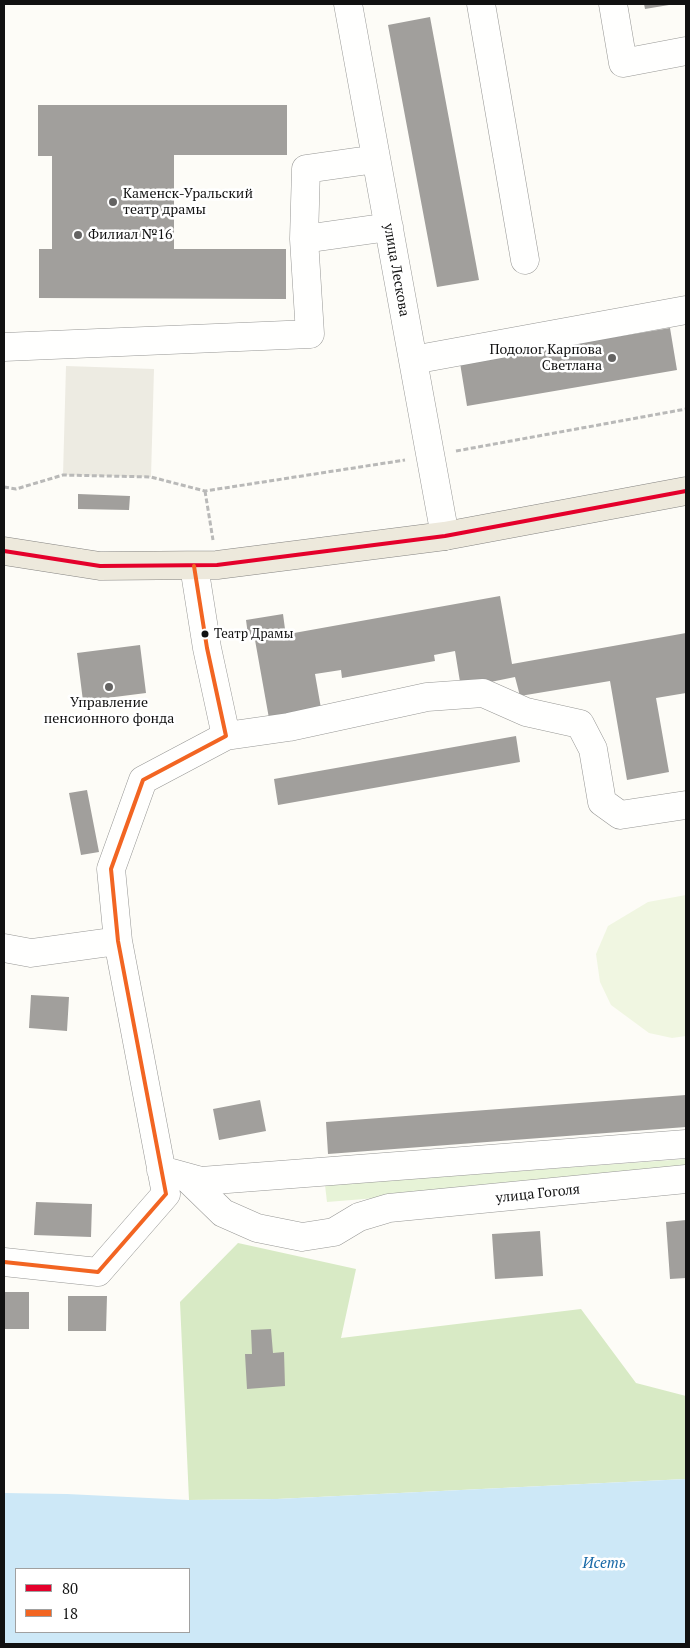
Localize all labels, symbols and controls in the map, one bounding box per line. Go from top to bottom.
place label: Каменск-Уральский театр драмы [123,186,253,218]
marker: Каменск-Уральский театр драмы [107,196,119,208]
street label: улица Лескова [380,222,412,318]
place label: Филиал №16 [88,227,173,243]
marker: Филиал №16 [72,229,84,241]
place label: Подолог Карпова Светлана [490,342,602,374]
marker: Подолог Карпова Светлана [606,352,618,364]
place label: Театр Драмы [214,626,293,642]
marker: Театр Драмы [200,629,210,639]
marker: Управление пенсионного фонда [103,681,115,693]
place label: Управление пенсионного фонда [44,695,174,728]
street label: улица Гоголя [495,1181,581,1207]
water label: Исеть [583,1555,625,1573]
legend [15,1568,190,1633]
text: 80 [62,1578,78,1598]
text: 18 [62,1603,78,1623]

